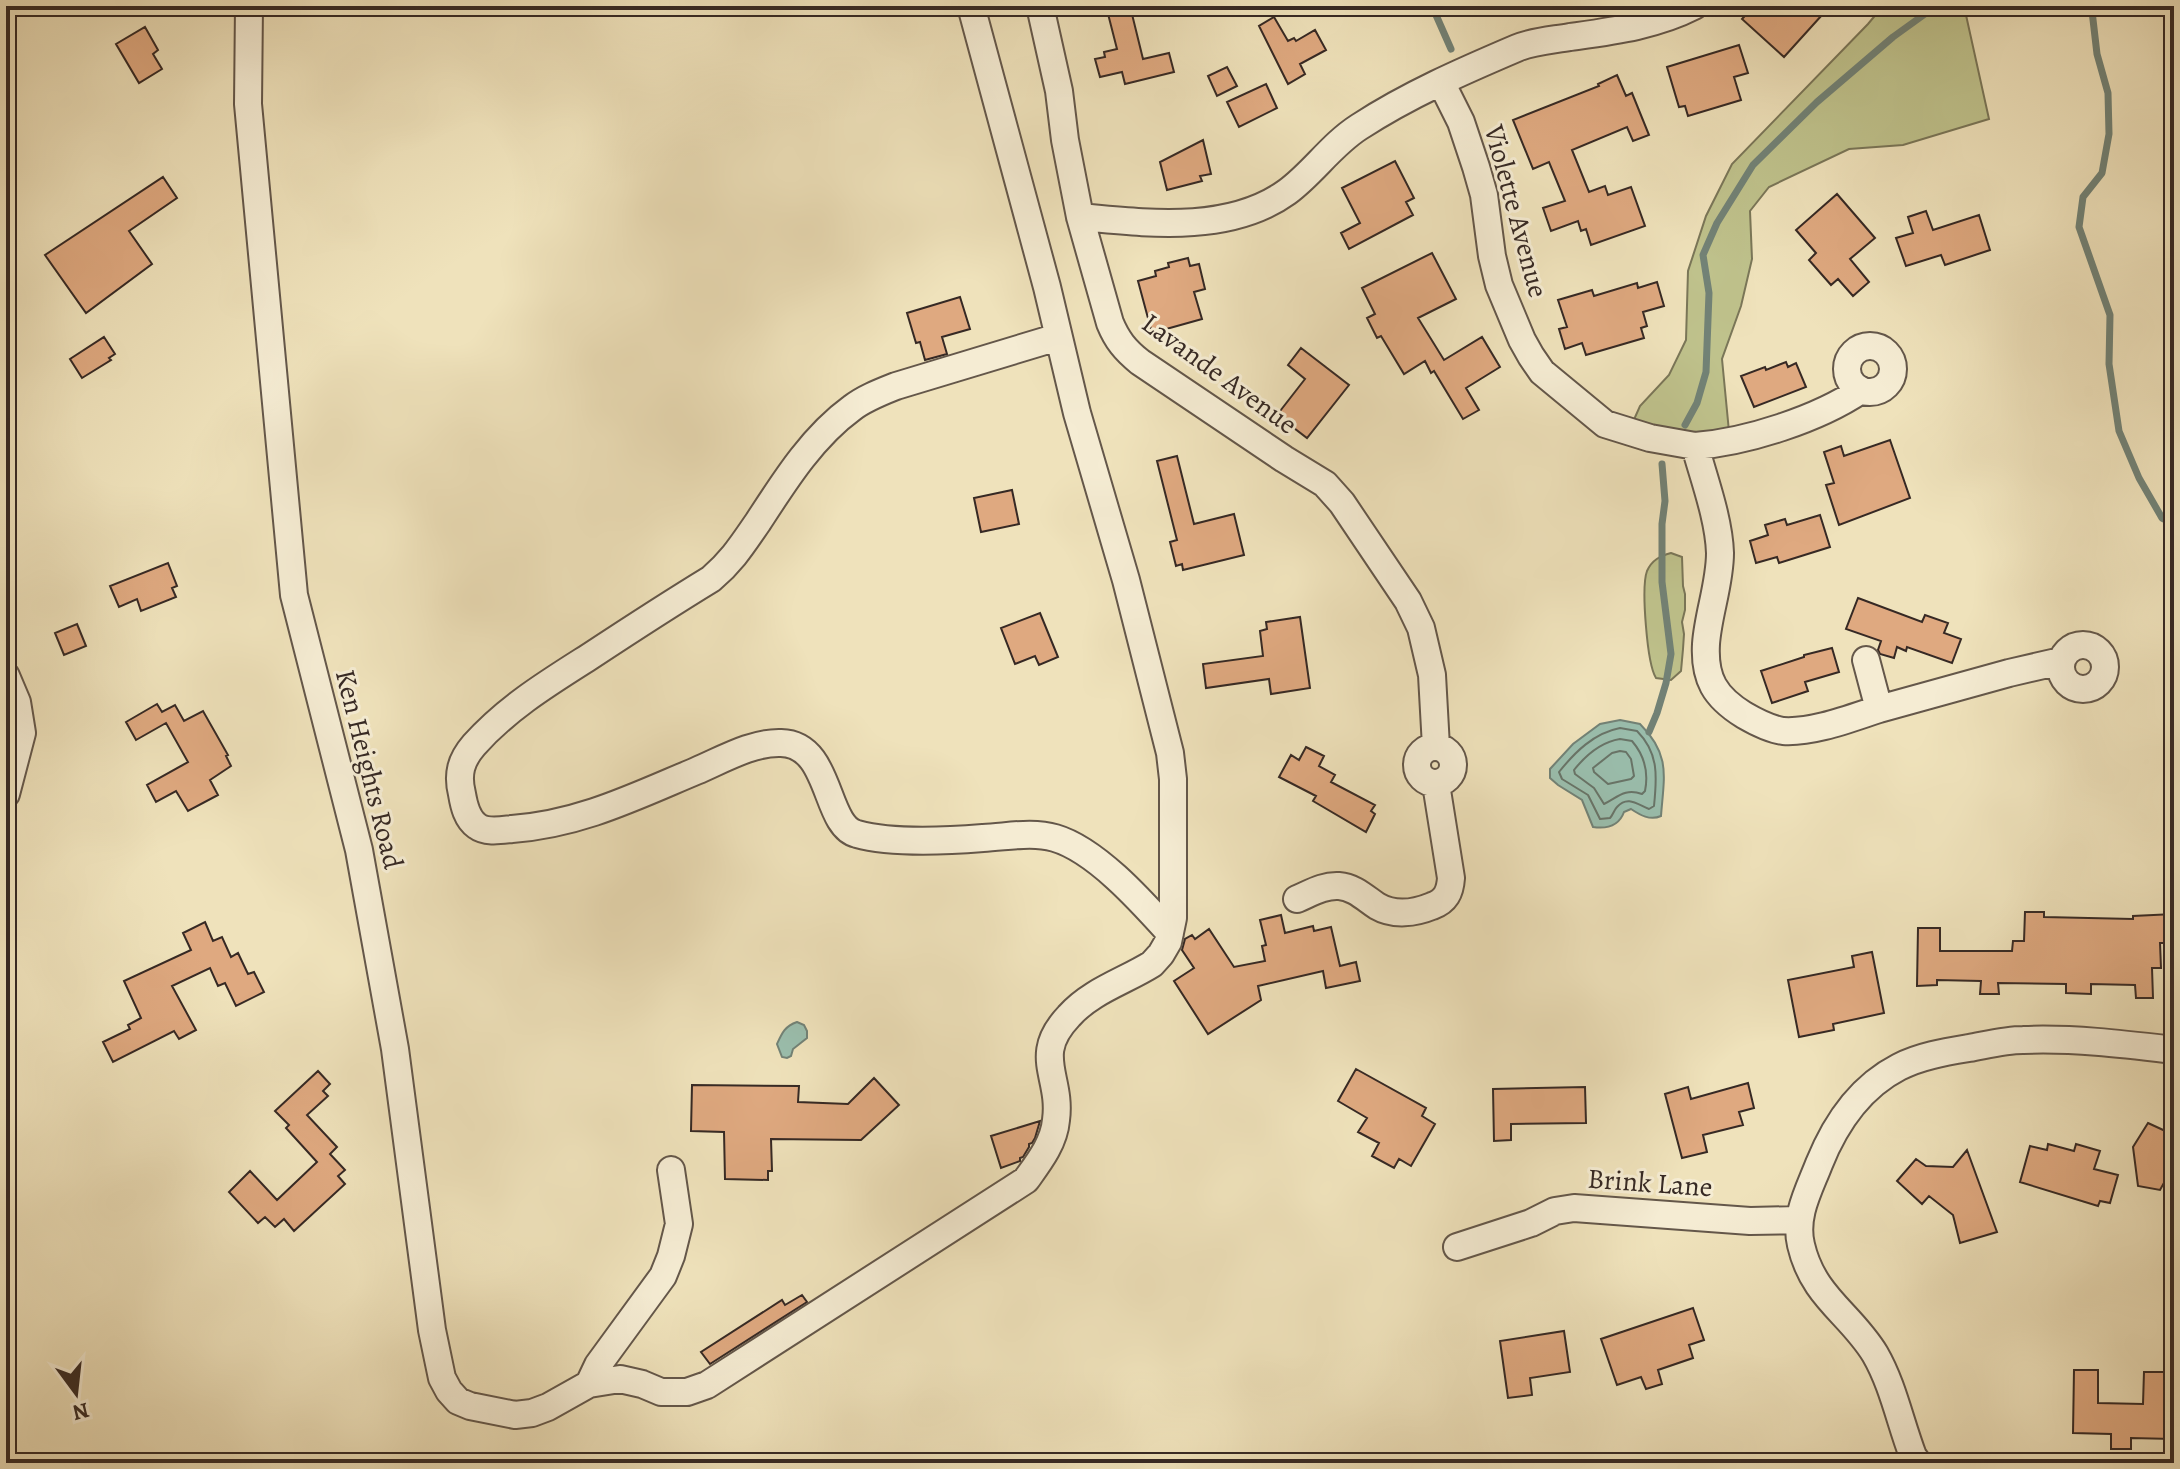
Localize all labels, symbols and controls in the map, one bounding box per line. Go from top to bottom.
street label: Violette Avenue [1474,120,1557,302]
street label: Lavande Avenue [1134,304,1305,443]
street label: Ken Heights Road [326,665,412,874]
street label: Brink Lane [1586,1160,1714,1206]
north arrow [36,1353,116,1433]
text: N [69,1395,93,1428]

